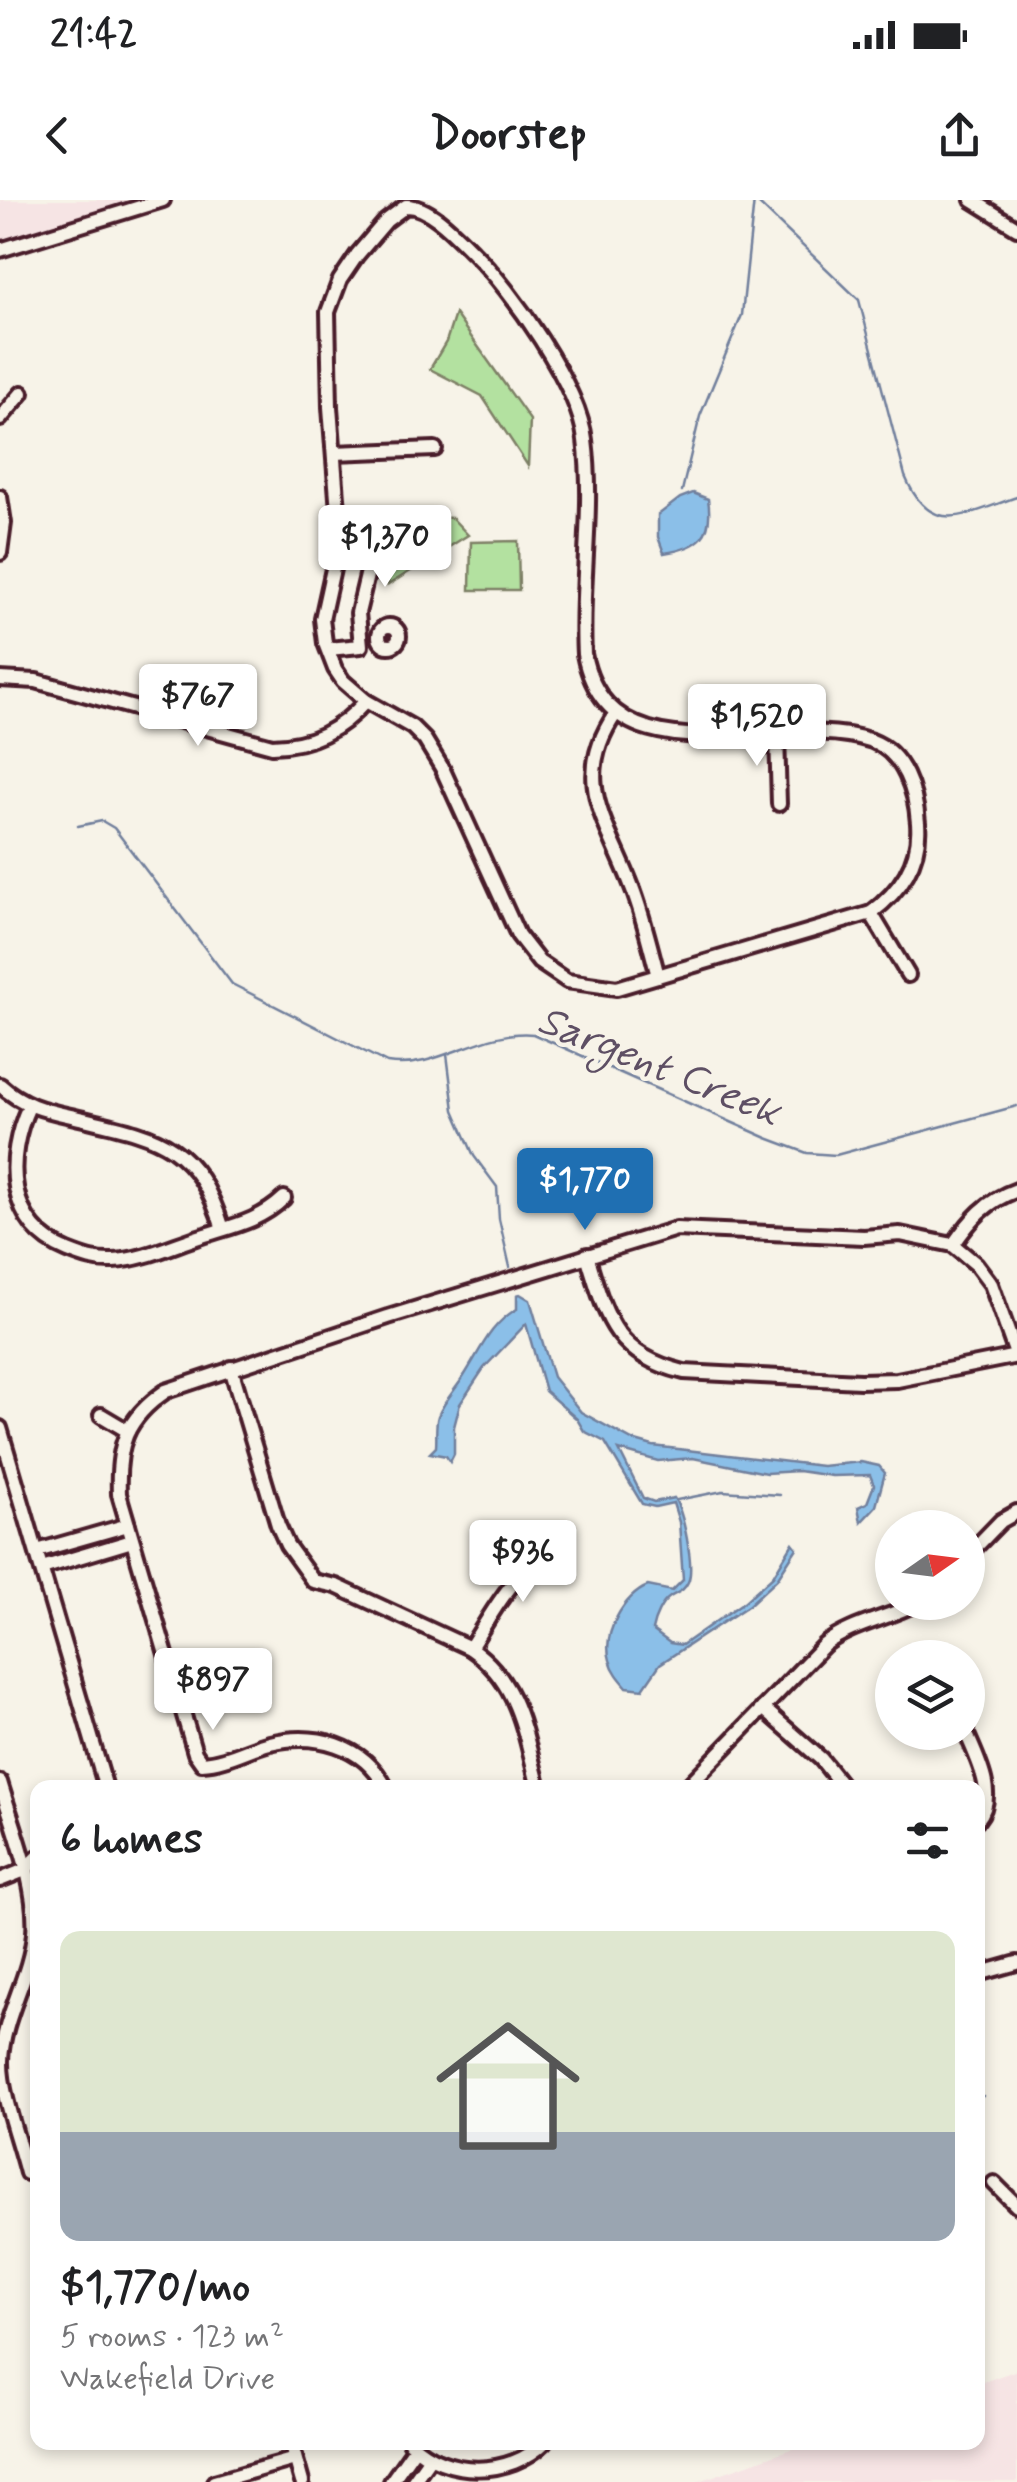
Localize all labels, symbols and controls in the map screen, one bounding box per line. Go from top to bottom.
text: 21:42 [50,11,137,60]
text: Doorstep [430,106,587,165]
icon: back [30,108,85,163]
icon: share [932,108,987,163]
pin: $1,370 [304,505,466,590]
text: $1,370 [340,516,430,558]
pin: $767 [139,664,257,749]
text: $767 [161,675,235,717]
pin: $1,520 [676,684,838,769]
text: $1,520 [710,695,804,737]
water label: Sargent Creek [528,994,790,1145]
pin: $1,770 [504,1148,666,1233]
text: $1,770 [539,1159,631,1201]
north arrow [875,1510,985,1620]
map controls [875,1510,985,1750]
pin: $936 [464,1520,582,1605]
text: $936 [491,1531,555,1573]
button: layers [875,1640,985,1750]
pin: $897 [154,1648,272,1733]
text: $897 [176,1659,250,1701]
text: 6 homes [60,1813,203,1868]
icon: filters [900,1813,955,1868]
icon: home [418,1996,598,2176]
text: $1,770/mo [60,2261,250,2316]
text: 5 rooms · 123 m² [60,2316,284,2358]
text: Wakefield Drive [60,2358,275,2400]

